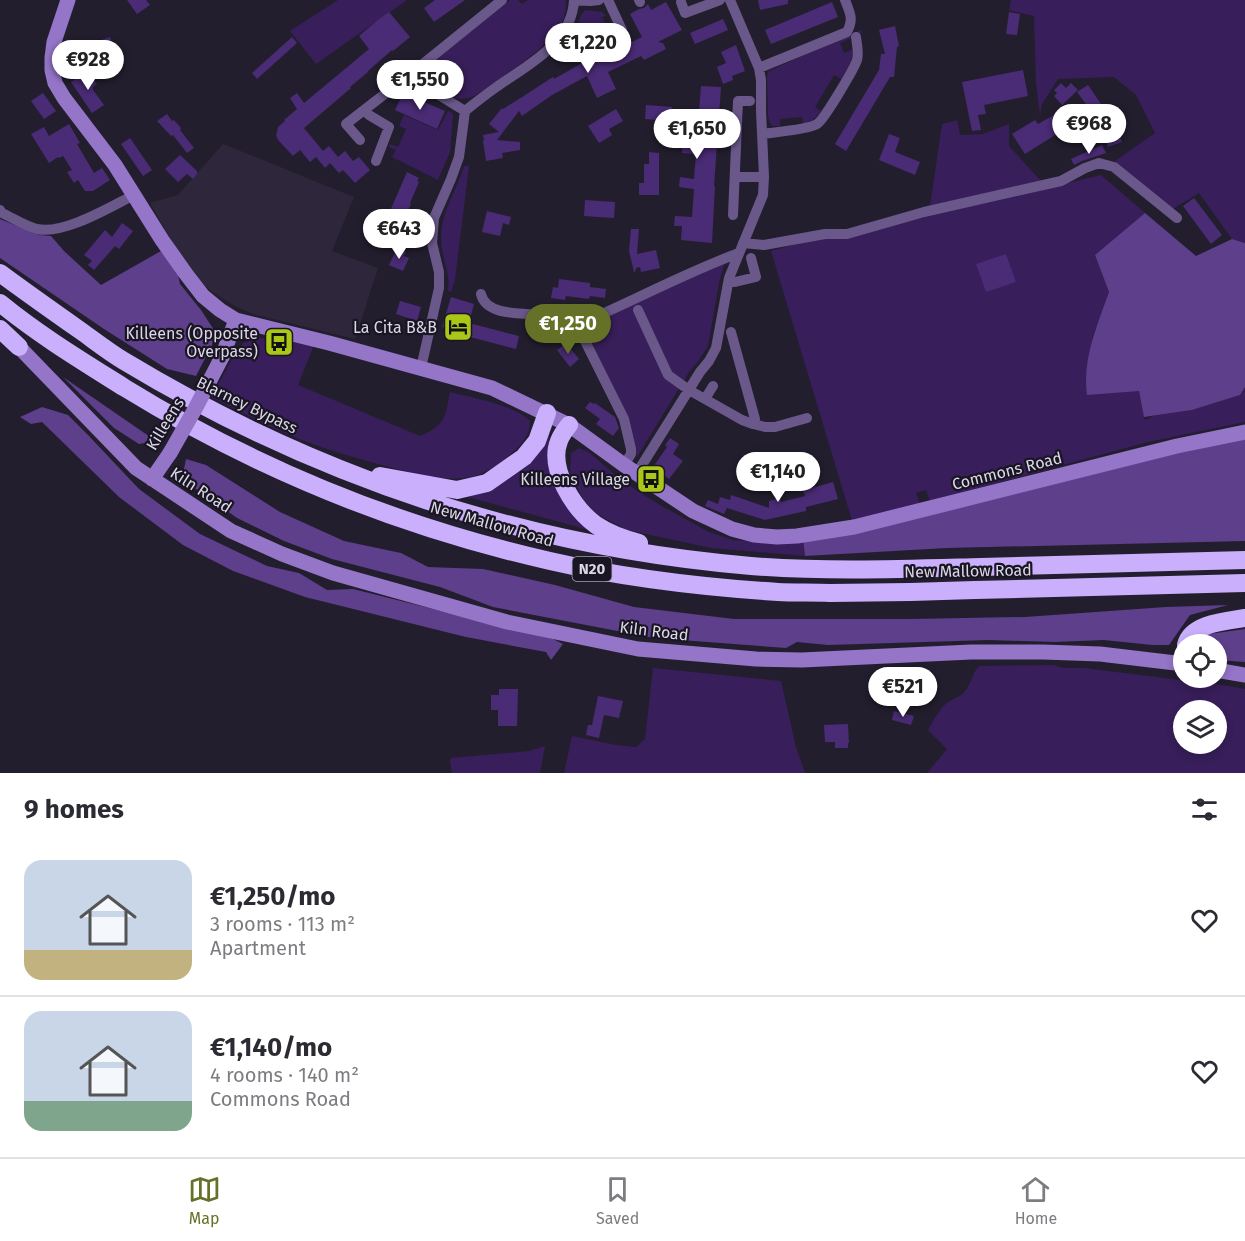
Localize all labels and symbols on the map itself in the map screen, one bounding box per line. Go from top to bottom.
pin: €1,220 [539,23,637,74]
pin: €928 [52,40,124,91]
pin: €1,550 [371,60,469,111]
pin: €968 [1053,104,1125,155]
pin: €1,650 [648,109,746,160]
pin: €643 [363,209,435,260]
pin: €1,250 [519,304,617,355]
hotel icon: La Cita B&B [442,311,474,343]
place label: La Cita B&B [353,318,437,337]
place label: Killeens (Opposite Overpass) [125,324,258,361]
bus stop icon: Killeens (Opposite Overpass) [263,326,295,358]
street label: Blarney Bypass [194,372,300,438]
street label: Killeens [142,394,188,454]
street label: Commons Road [950,448,1064,494]
pin: €1,140 [729,452,827,503]
street label: Kiln Road [167,463,235,517]
bus stop icon: Killeens Village [635,463,667,495]
place label: Killeens Village [520,470,630,489]
street label: New Mallow Road [428,497,556,551]
road number: N20 [572,557,612,581]
street label: New Mallow Road [904,560,1032,582]
street label: Kiln Road [619,617,689,645]
pin: €521 [867,667,939,718]

